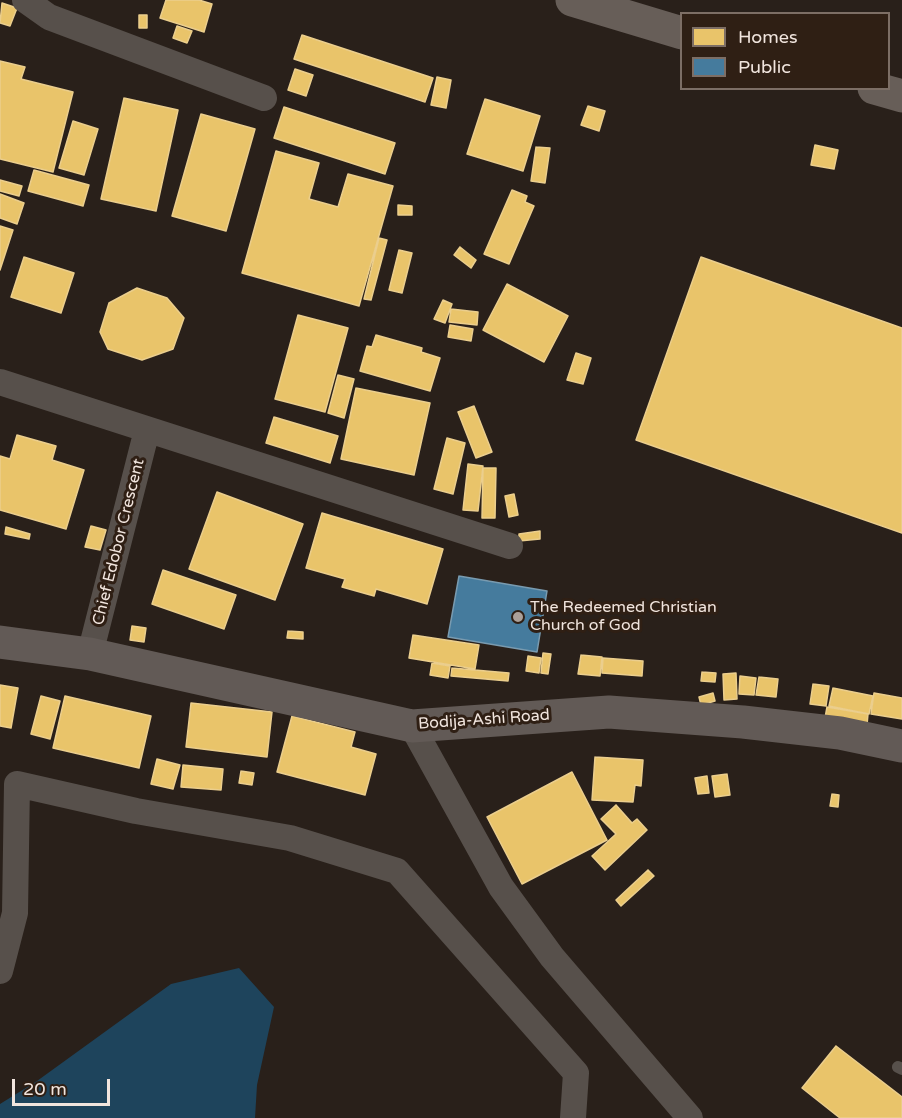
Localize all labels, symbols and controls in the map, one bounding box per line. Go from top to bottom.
legend [680,12,890,90]
text: Homes [738,26,798,48]
text: Public [738,56,791,78]
street label: Chief Edobor Crescent [89,457,149,627]
place label: The Redeemed Christian Church of God [530,598,717,636]
marker: The Redeemed Christian Church of God [511,610,525,624]
street label: Bodija-Ashi Road [418,706,550,734]
scale bar [15,1067,112,1105]
text: 20 m [23,1078,67,1100]

